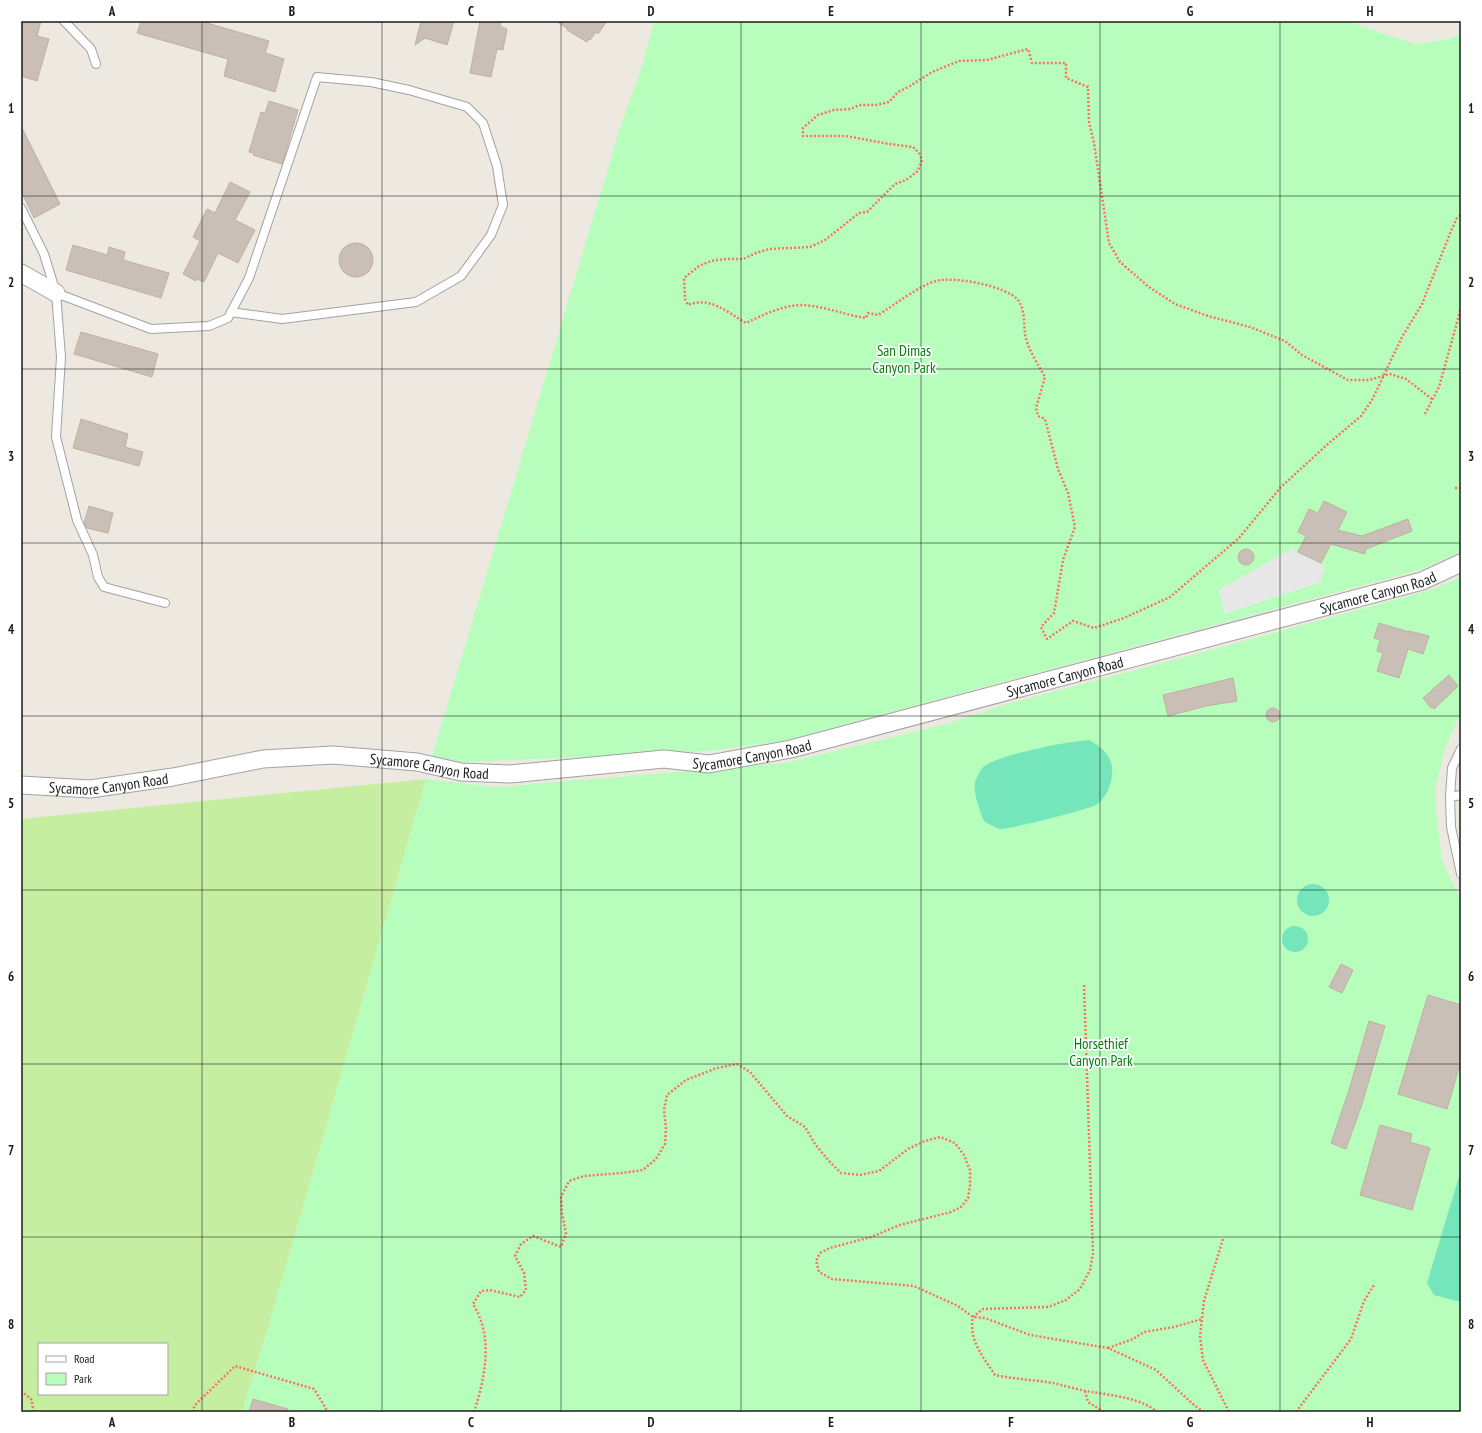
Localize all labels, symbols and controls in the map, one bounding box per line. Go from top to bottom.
text: A [108,3,116,20]
text: B [289,3,295,20]
text: C [468,3,474,20]
text: D [648,3,655,20]
text: E [828,3,834,20]
text: F [1008,3,1014,20]
text: G [1187,3,1194,20]
text: H [1367,3,1374,20]
text: 1 [8,100,14,117]
text: 1 [1468,100,1474,117]
text: 2 [8,274,14,291]
text: 2 [1468,274,1474,291]
park label: San Dimas Canyon Park [872,341,936,377]
text: 3 [8,448,14,465]
text: 3 [1468,448,1474,465]
street label: Sycamore Canyon Road [1317,566,1439,617]
text: 4 [8,621,15,638]
text: 4 [1468,621,1475,638]
street label: Sycamore Canyon Road [1004,651,1125,701]
street label: Sycamore Canyon Road [692,735,813,774]
street label: Sycamore Canyon Road [369,749,489,783]
street label: Sycamore Canyon Road [48,768,169,799]
text: 5 [8,795,14,812]
text: 5 [1468,795,1474,812]
text: 6 [8,968,14,985]
text: 6 [1468,968,1474,985]
park label: Horsethief Canyon Park [1069,1034,1133,1070]
text: 7 [8,1142,14,1159]
text: 7 [1468,1142,1474,1159]
text: 8 [8,1316,14,1333]
text: 8 [1468,1316,1474,1333]
legend [38,1343,168,1395]
text: Road [74,1351,94,1366]
text: Park [74,1371,92,1386]
text: A [108,1414,116,1431]
text: B [289,1414,295,1431]
text: C [468,1414,474,1431]
text: D [648,1414,655,1431]
text: E [828,1414,834,1431]
text: F [1008,1414,1014,1431]
text: G [1187,1414,1194,1431]
text: H [1367,1414,1374,1431]

